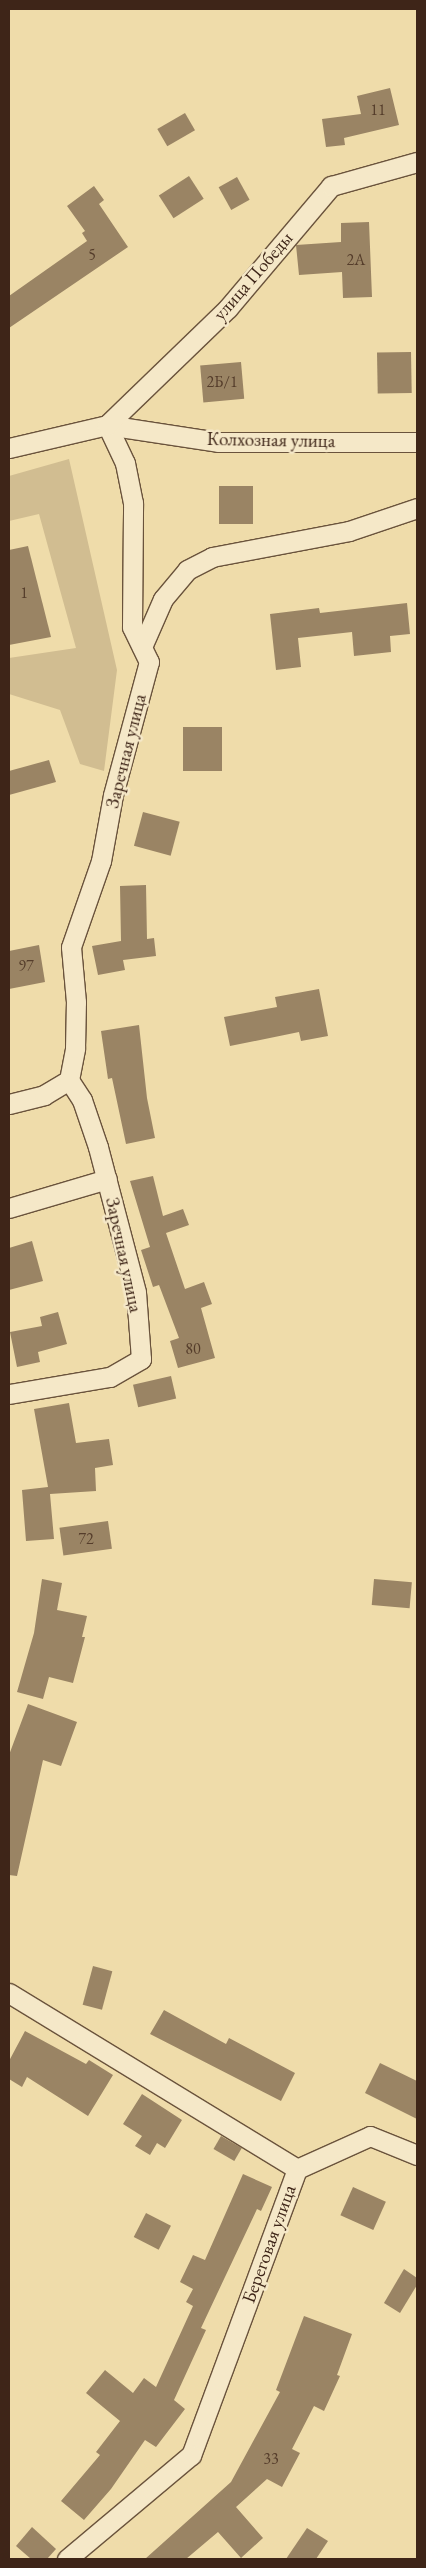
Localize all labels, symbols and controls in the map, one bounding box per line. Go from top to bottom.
house number: 11 [370,100,386,120]
street label: улица Победы [208,227,298,325]
house number: 5 [88,245,96,265]
house number: 2А [347,250,365,270]
house number: 2Б/1 [206,372,238,392]
street label: Колхозная улица [207,427,335,453]
house number: 1 [20,583,28,603]
street label: Заречная улица [101,691,151,811]
house number: 97 [18,956,34,976]
street label: Заречная улица [101,1195,147,1315]
house number: 80 [185,1339,201,1359]
house number: 72 [78,1529,94,1549]
street label: Береговая улица [237,2182,301,2306]
house number: 33 [263,2449,279,2469]

